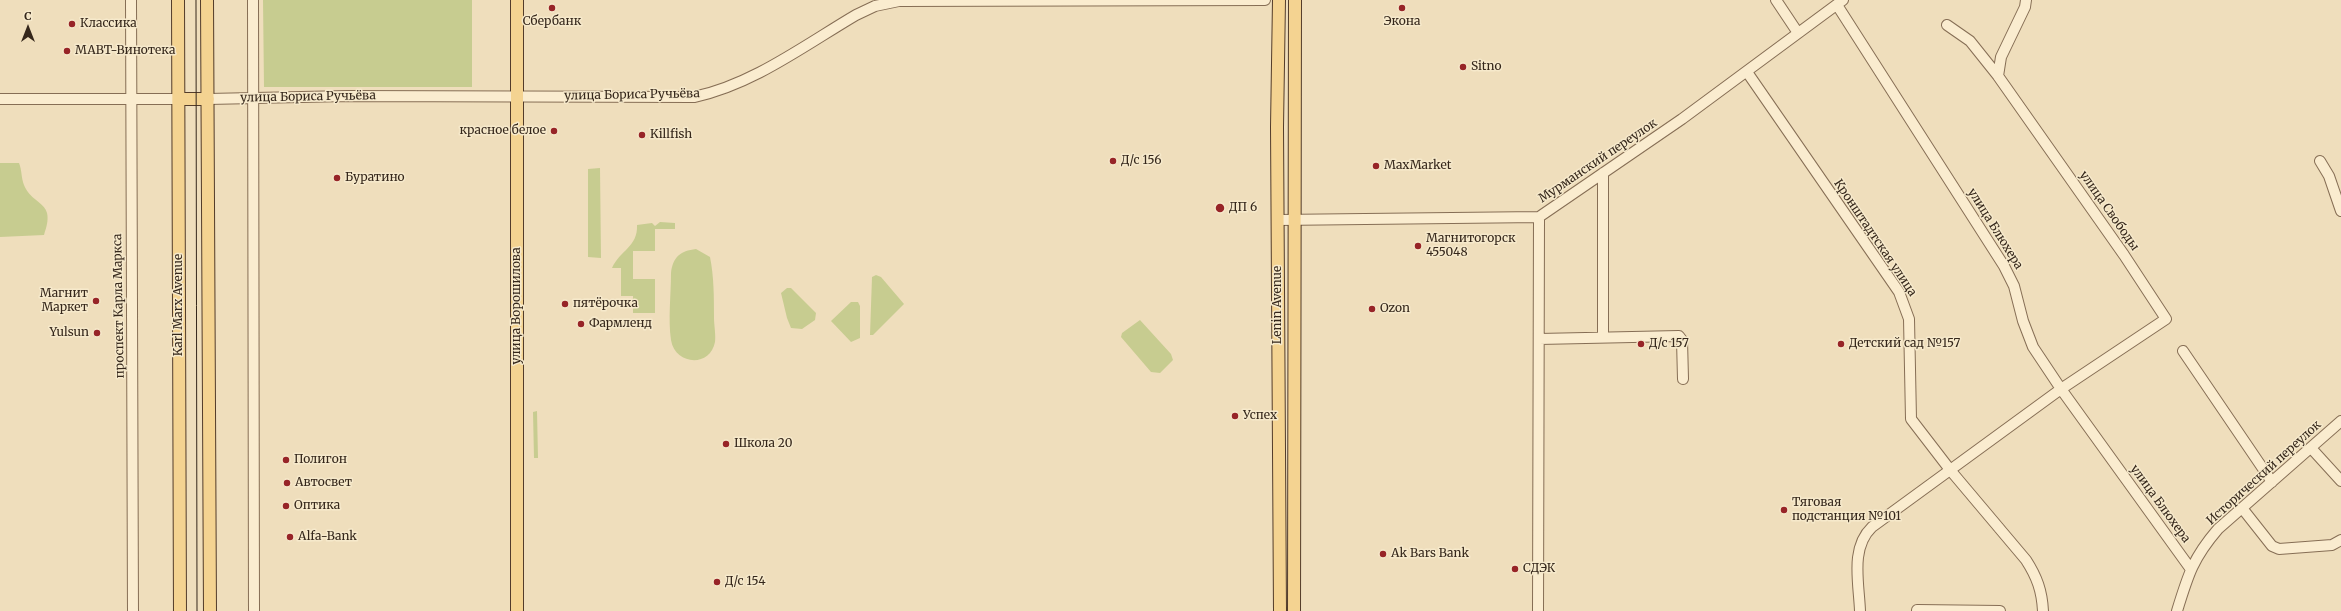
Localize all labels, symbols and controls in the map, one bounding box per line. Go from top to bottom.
marker: Сбербанк [547,3,557,13]
marker: Экона [1397,3,1407,13]
north arrow [8,8,48,48]
text: С [24,9,32,23]
place label: Сбербанк [523,15,581,29]
place label: Экона [1384,15,1420,29]
place label: Классика [80,17,137,31]
marker: Классика [67,19,77,29]
place label: МАВТ-Винотека [75,44,175,58]
marker: МАВТ-Винотека [62,46,72,56]
place label: Sitno [1471,60,1501,74]
marker: Sitno [1458,62,1468,72]
street label: улица Бориса Ручьёва [564,87,700,103]
street label: улица Бориса Ручьёва [240,89,376,105]
street label: Мурманский переулок [1536,116,1660,206]
place label: красное белое [459,124,546,138]
marker: красное белое [549,126,559,136]
place label: Killfish [650,128,692,142]
marker: Killfish [637,130,647,140]
place label: Д/с 156 [1121,154,1162,168]
marker: Д/с 156 [1108,156,1118,166]
place label: MaxMarket [1384,159,1451,173]
marker: MaxMarket [1371,161,1381,171]
street label: улица Свободы [2076,168,2142,254]
place label: Буратино [345,171,405,185]
marker: Буратино [332,173,342,183]
street label: Кронштадтская улица [1831,177,1919,299]
street label: улица Блюхера [1964,186,2026,272]
place label: ДП 6 [1229,201,1257,215]
marker: ДП 6 [1214,202,1226,214]
place label: Магнитогорск 455048 [1426,232,1516,260]
street label: проспект Карла Маркса [111,234,127,378]
marker: Магнитогорск 455048 [1413,241,1423,251]
street label: улица Ворошилова [510,247,524,365]
street label: Karl Marx Avenue [172,254,186,356]
street label: Lenin Avenue [1271,266,1285,344]
place label: Магнит Маркет [40,287,88,315]
marker: Магнит Маркет [91,296,101,306]
place label: пятёрочка [573,297,638,311]
marker: пятёрочка [560,299,570,309]
place label: Ozon [1380,302,1410,316]
marker: Ozon [1367,304,1377,314]
place label: Фармленд [589,317,652,331]
marker: Фармленд [576,319,586,329]
place label: Yulsun [49,326,89,340]
marker: Yulsun [92,328,102,338]
place label: Д/с 157 [1649,337,1689,351]
place label: Детский сад №157 [1849,337,1960,351]
marker: Д/с 157 [1636,339,1646,349]
marker: Детский сад №157 [1836,339,1846,349]
place label: Успех [1243,409,1277,423]
marker: Успех [1230,411,1240,421]
street label: Исторический переулок [2204,418,2324,528]
place label: Школа 20 [734,437,792,451]
marker: Школа 20 [721,439,731,449]
place label: Полигон [294,453,347,467]
marker: Полигон [281,455,291,465]
street label: улица Блюхера [2127,462,2193,546]
place label: Автосвет [295,476,352,490]
marker: Автосвет [282,478,292,488]
place label: Тяговая подстанция №101 [1792,496,1901,524]
place label: Оптика [294,499,340,513]
marker: Оптика [281,501,291,511]
marker: Тяговая подстанция №101 [1779,505,1789,515]
place label: Alfa-Bank [298,530,357,544]
marker: Alfa-Bank [285,532,295,542]
place label: Ak Bars Bank [1391,547,1469,561]
marker: Ak Bars Bank [1378,549,1388,559]
place label: СДЭК [1523,562,1555,576]
marker: СДЭК [1510,564,1520,574]
place label: Д/с 154 [725,575,766,589]
marker: Д/с 154 [712,577,722,587]

